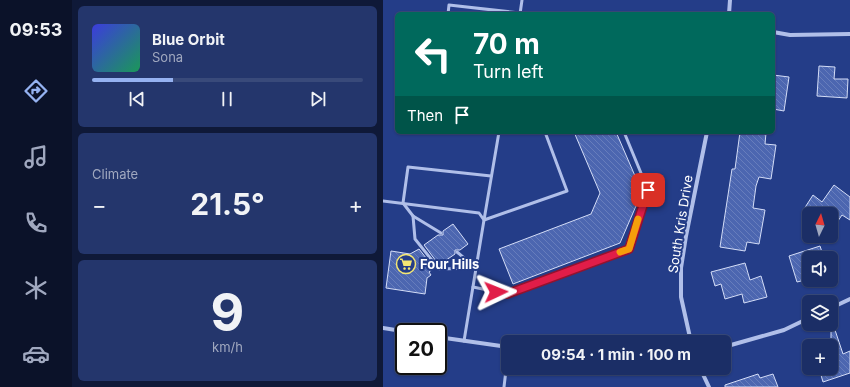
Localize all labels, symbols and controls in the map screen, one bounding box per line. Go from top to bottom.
text: 09:53 [10,19,62,40]
text: 70 m [473,27,540,61]
icon: left [407,28,459,80]
text: Blue Orbit [152,30,225,49]
text: Sona [152,49,183,65]
text: Turn left [473,61,543,82]
icon: directions [22,77,50,105]
icon: previous [126,88,148,110]
icon: pause [216,88,238,110]
icon: next [307,88,329,110]
icon: arrive [451,104,473,126]
text: Then [407,106,443,125]
icon: music [22,143,50,171]
text: Climate [92,166,138,182]
pin [631,173,665,207]
street label: South Kris Drive [664,174,696,274]
icon: arrive [637,179,659,201]
text: 21.5° [190,186,265,222]
text: − [92,192,107,218]
text: + [348,192,363,218]
north arrow [802,207,838,243]
map controls [802,207,838,375]
icon: phone [22,209,50,237]
button: sound [802,251,838,287]
supermarket icon: Four Hills [395,253,417,275]
place label: Four Hills [420,256,479,272]
position arrow [475,271,517,313]
icon: climate [22,274,50,302]
text: 9 [211,281,244,344]
button: layers [802,295,838,331]
speed limit sign: 20 [395,323,447,375]
text: km/h [212,339,243,355]
button: + [802,339,838,375]
icon: car [22,340,50,368]
text: 09:54 · 1 min · 100 m [541,345,691,364]

